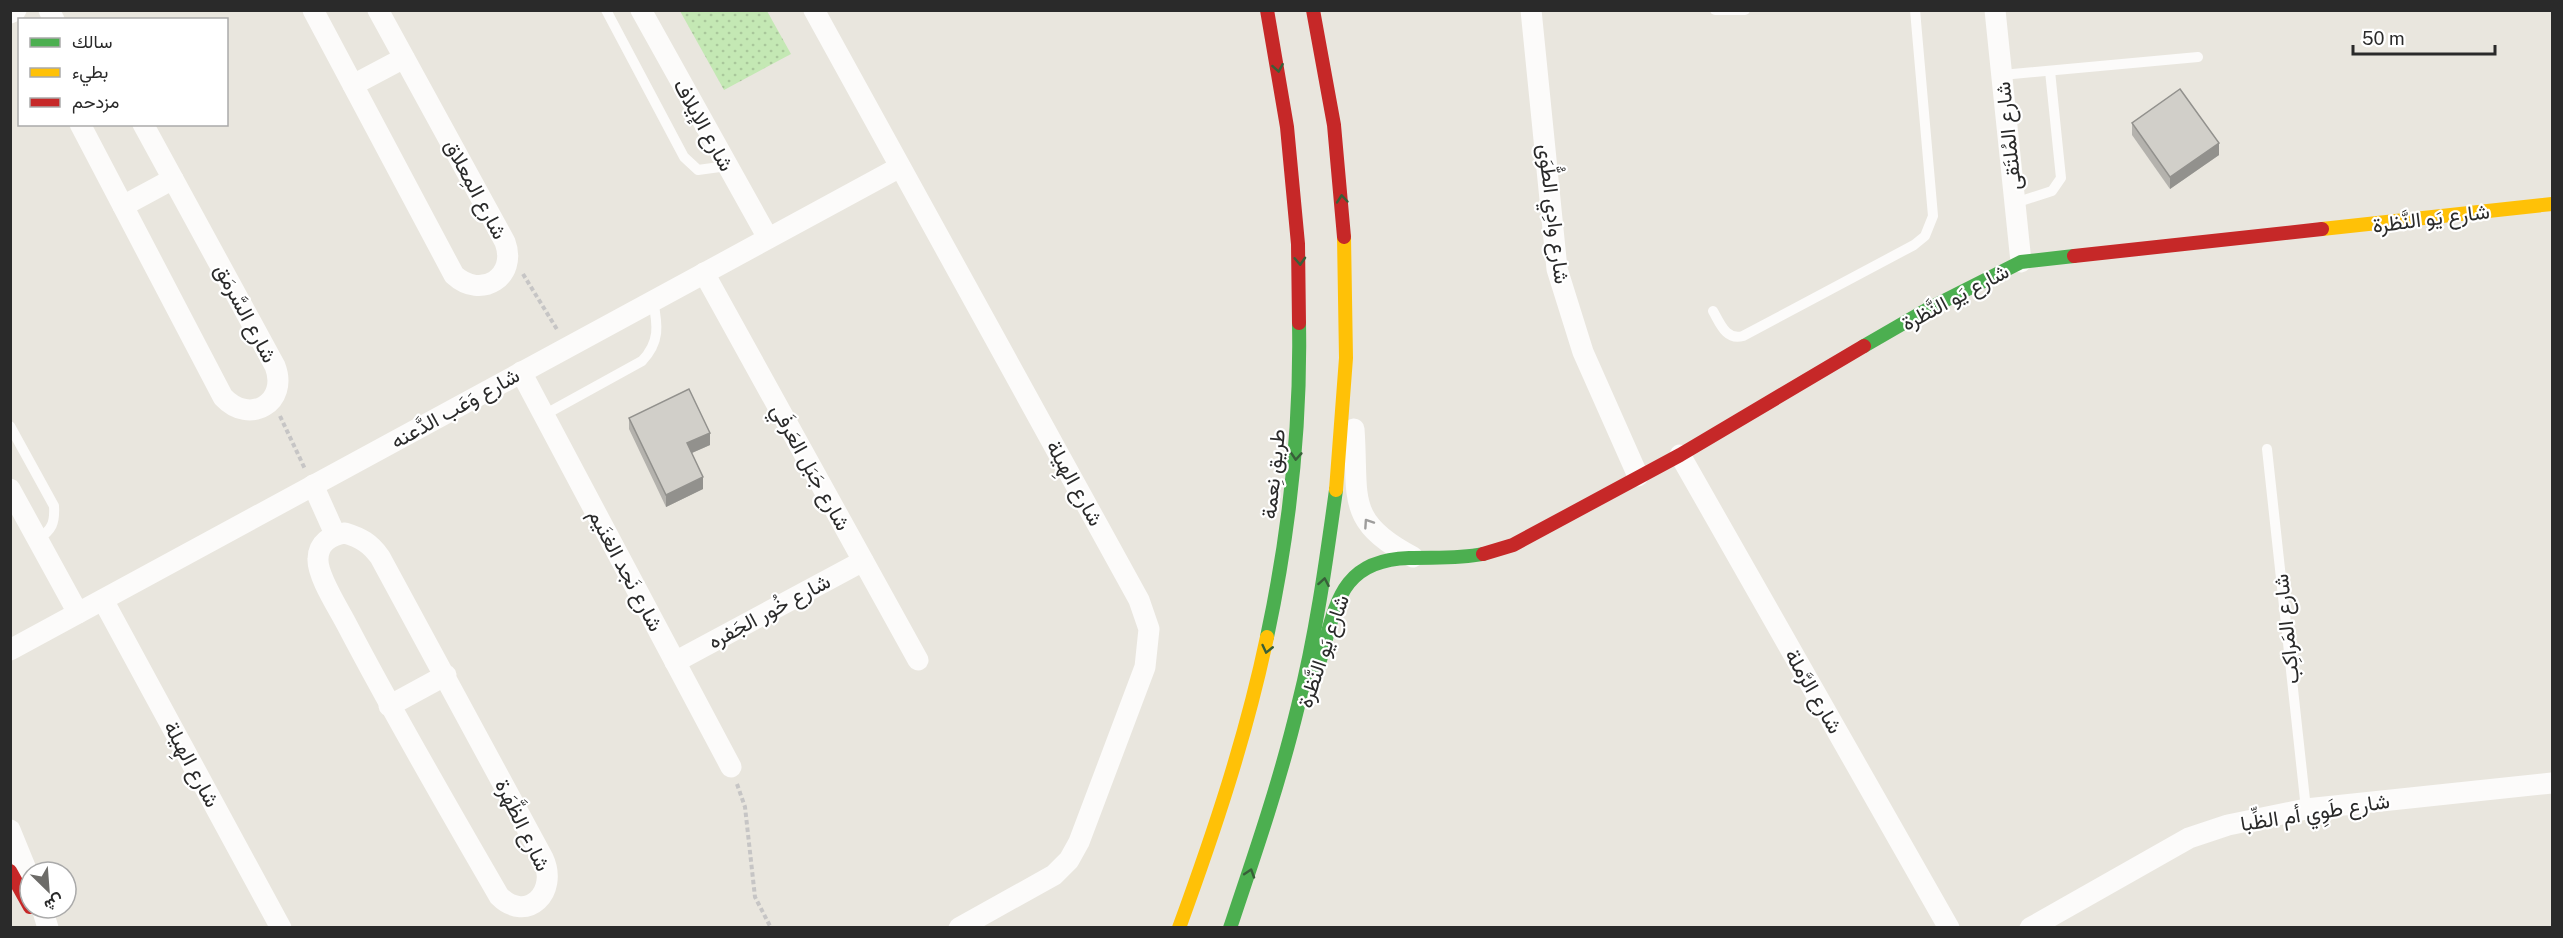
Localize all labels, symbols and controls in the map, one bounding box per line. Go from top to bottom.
legend [18,18,228,126]
scale bar [2353,18,2496,56]
text: 50 m [2362,28,2405,49]
text: سالك [72,31,112,52]
text: بطيء [72,61,108,87]
one-way arrow [1271,62,1284,72]
street label: شارع الإيلاف [667,75,740,176]
street label: شارع المُلتَقى [1990,80,2028,192]
text: مزدحم [72,91,119,114]
street label: شارع المِعلاق [437,135,513,244]
street label: شارع وادِي الطُّوَى [1528,142,1580,286]
one-way arrow [1336,195,1349,204]
street label: شارع يَو النَّظرة [2371,198,2491,240]
one-way arrow [1294,257,1307,266]
street label: شارع يَو النَّظرة [1897,258,2014,337]
street label: شارع السَّرمَق [208,259,282,368]
street label: شارع وَعَب الدَّعنه [386,362,525,455]
street label: شارع جَبَل العَرفَي [762,399,856,537]
street label: طريق نِعمة [1256,428,1291,520]
street label: شارع الهِيلة [1036,436,1109,533]
one-way arrow [1290,452,1303,461]
street label: شارع نَجد الغنَيم [582,505,669,636]
one-way arrow [1364,518,1375,529]
street label: شارع خُور الجَفره [704,568,835,655]
street label: شارع المَراكِب [2268,572,2306,685]
one-way arrow [1317,578,1330,588]
street label: شارع يَو النَّظرة [1292,591,1356,711]
one-way arrow [1261,644,1274,654]
street label: شارع الرَّملة [1778,644,1848,739]
street label: شارع الهِيلة [154,717,225,814]
street label: شارع الظَّهَرة [488,774,558,876]
street label: شارع طَوِي أم الظِّبا [2238,786,2392,841]
north arrow [18,860,78,920]
one-way arrow [1243,868,1256,879]
text: ش [41,890,67,916]

